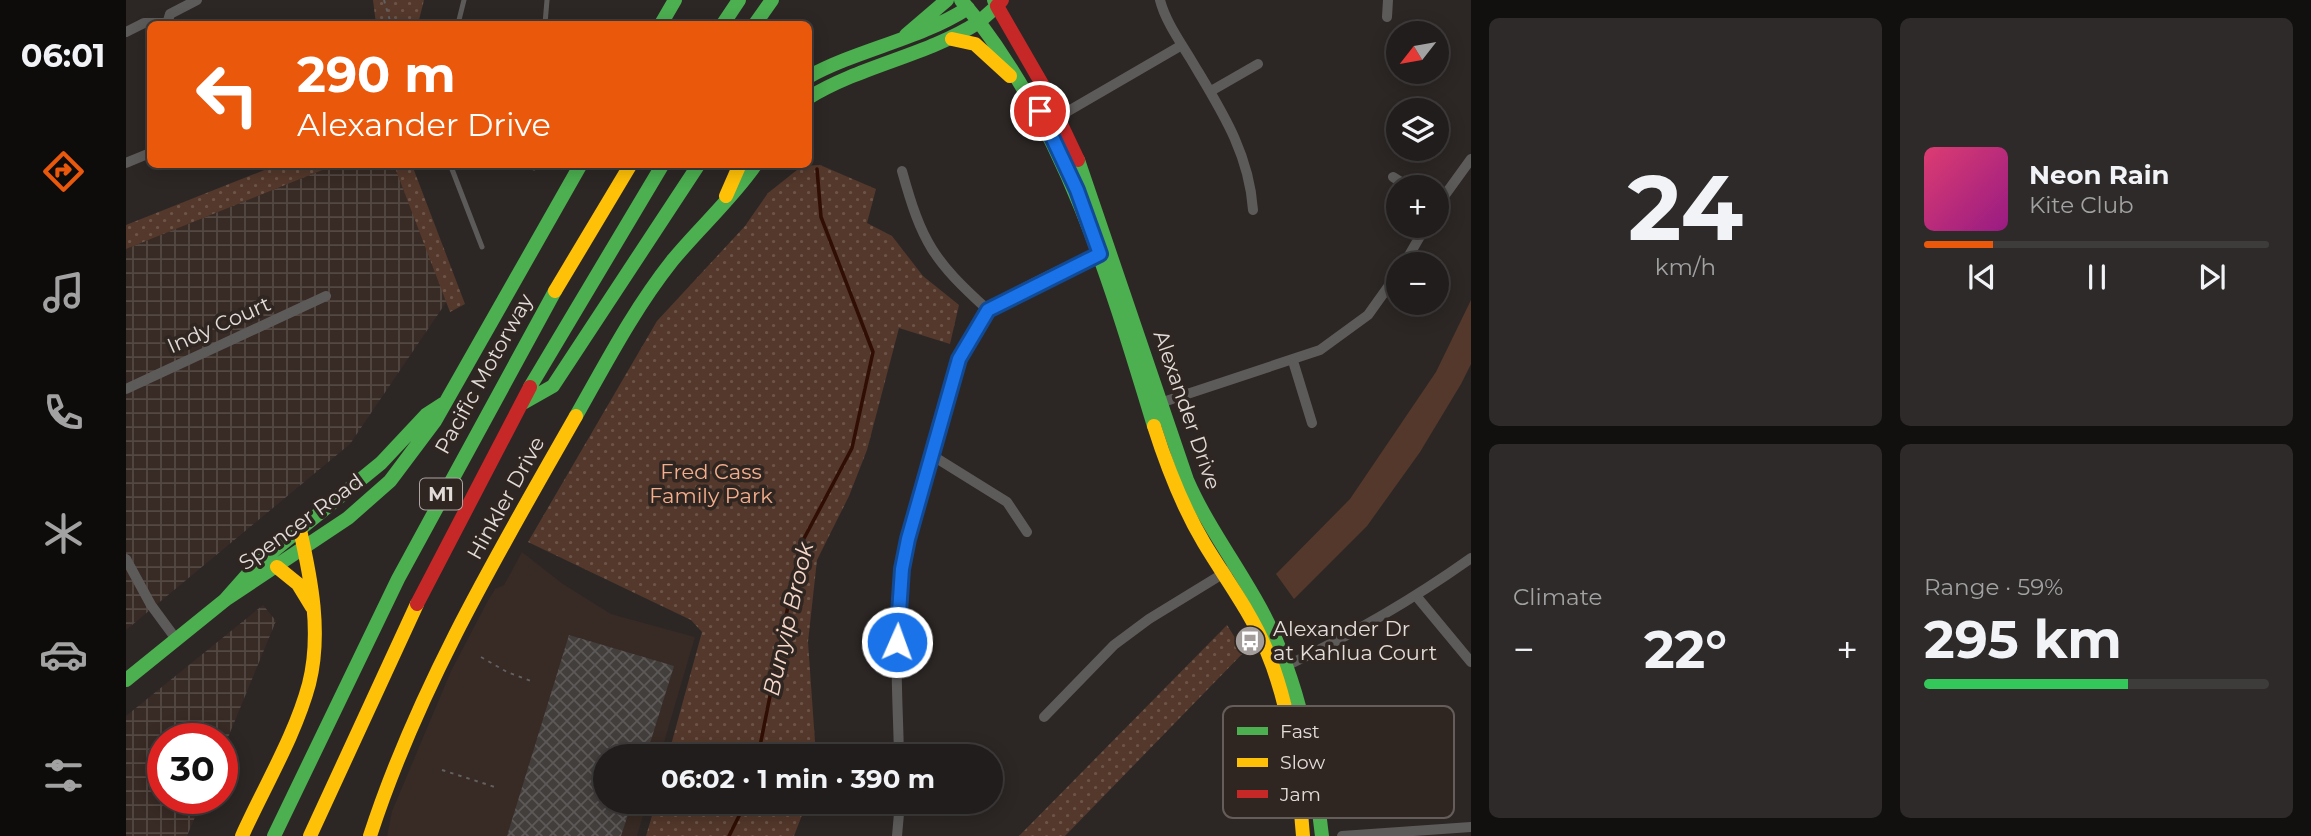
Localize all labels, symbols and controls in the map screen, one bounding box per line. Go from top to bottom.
north arrow [1386,21,1449,84]
map controls [1386,21,1449,315]
text: 06:01 [21,36,105,75]
text: 290 m [297,45,456,104]
icon: left [182,49,273,140]
pin [1010,81,1070,141]
icon: arrive [1021,92,1059,130]
button: layers [1386,98,1449,161]
text: Alexander Drive [297,105,551,144]
icon: directions [39,147,88,196]
text: 24 [1628,152,1743,263]
text: Neon Rain [2029,159,2170,191]
button: + [1386,175,1449,238]
text: Kite Club [2029,191,2134,219]
button: − [1386,252,1449,315]
text: km/h [1655,253,1716,281]
icon: previous [1963,258,2001,296]
icon: pause [2078,258,2116,296]
icon: next [2193,258,2231,296]
icon: music [39,268,88,317]
street label: Pacific Motorway [429,289,538,458]
street label: Indy Court [163,291,274,358]
street label: Alexander Drive [1149,327,1226,493]
icon: phone [39,388,88,437]
street label: Hinkler Drive [461,432,550,564]
park label: Fred Cass Family Park [649,459,773,508]
street label: Spencer Road [234,468,368,575]
road number: M1 [420,478,462,509]
icon: climate [39,509,88,558]
water label: Bunyip Brook [757,538,820,699]
text: Range · 59% [1924,573,2063,601]
text: Climate [1513,583,1602,611]
position arrow [860,605,934,679]
text: 295 km [1924,608,2122,671]
place label: Alexander Dr at Kahlua Court [1273,616,1437,665]
text: 22° [1644,618,1727,681]
bus stop icon: Alexander Dr at Kahlua Court [1233,624,1267,658]
text: − [1513,626,1535,673]
text: + [1836,626,1858,673]
icon: car [39,630,88,679]
legend [1223,706,1454,818]
text: Fast [1280,720,1320,743]
speed limit sign: 30 [147,723,238,814]
icon: filters [39,751,88,800]
text: Slow [1280,751,1325,774]
text: 06:02 · 1 min · 390 m [661,763,935,795]
text: Jam [1279,783,1321,806]

